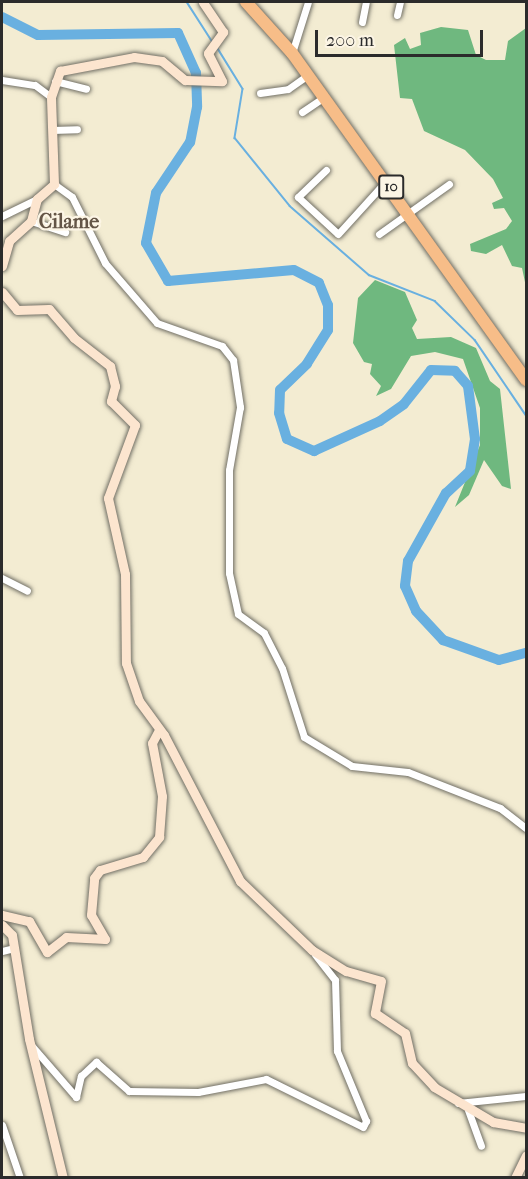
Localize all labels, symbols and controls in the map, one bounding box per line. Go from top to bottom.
scale bar [318,18,486,56]
text: 200 m [326,30,374,51]
road number: 10 [378,175,404,199]
district label: Cilame [39,209,99,233]

